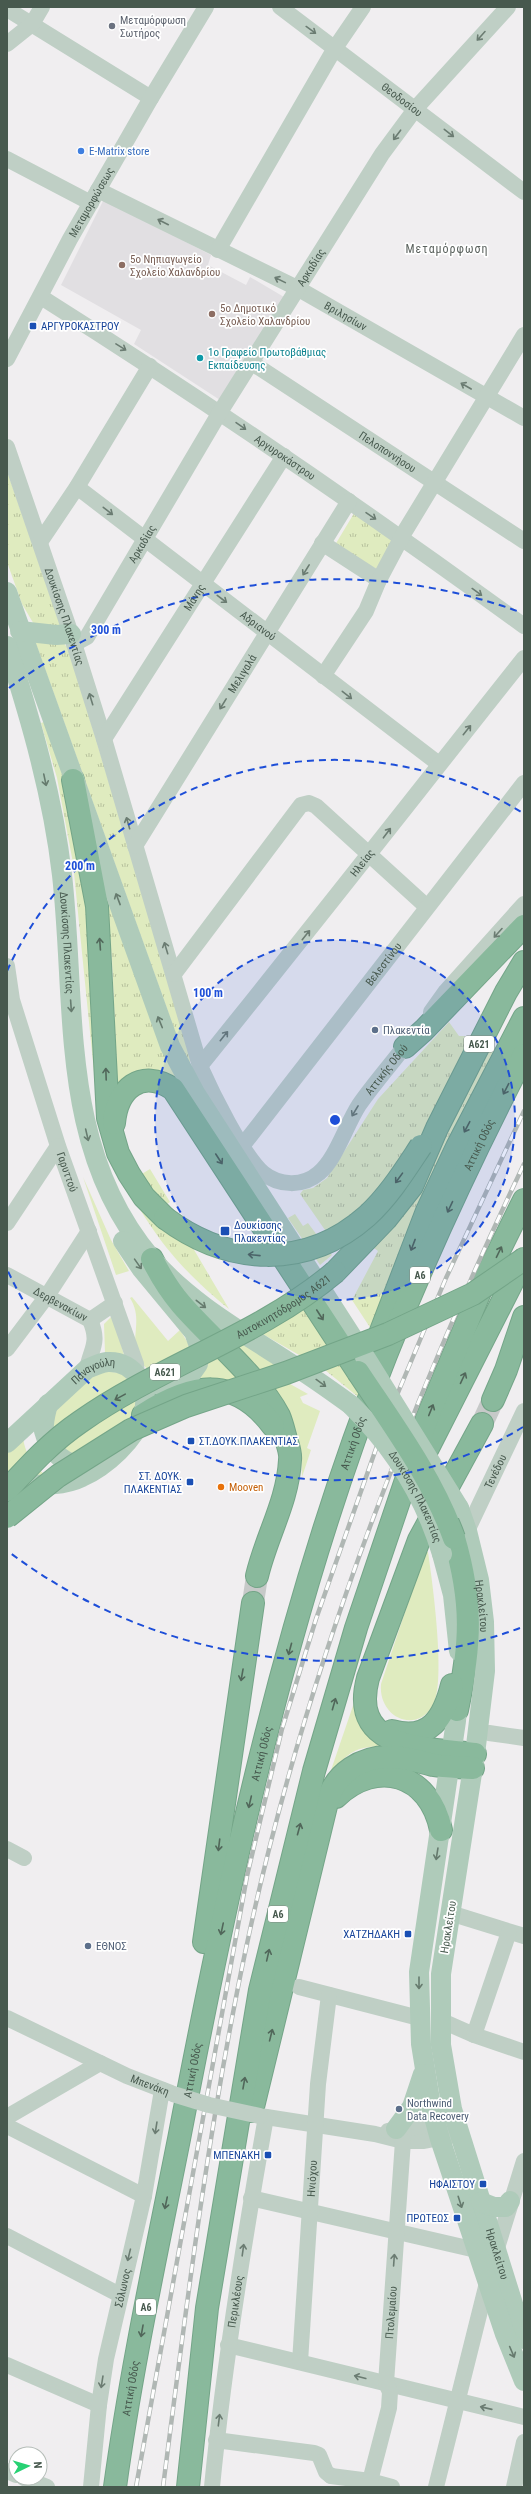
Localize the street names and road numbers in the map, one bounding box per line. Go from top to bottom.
street label: Θεοδοσίου [379,80,425,119]
street label: Μεταμορφώσεως [66,165,117,240]
street label: Αρκαδίας [295,246,328,289]
street label: Βριλησίων [322,299,369,334]
street label: Πελοποννήσου [356,429,418,475]
street label: Αργυροκάστρου [252,432,318,483]
street label: Αρκαδίας [126,523,159,566]
street label: Δουκίσσης Πλακεντίας [42,566,86,667]
street label: Μάνης [181,582,208,613]
street label: Αδριανού [237,608,278,644]
street label: Μελιγαλά [226,652,260,696]
street label: Ηλείας [348,847,377,879]
street label: Δουκίσσης Πλακεντίας [57,891,76,994]
street label: Βελεστίνου [363,940,405,989]
road number: Α621 [464,1036,494,1052]
street label: Αττικής Οδού [363,1042,411,1098]
street label: Αττική Οδός [462,1117,498,1173]
street label: Γαρυττού [54,1150,80,1194]
road number: Α6 [410,1267,430,1283]
street label: Αυτοκινητόδρομος Α621 [234,1272,333,1342]
street label: Δερβενακίων [31,1285,90,1325]
street label: Παναγούλη [69,1356,116,1387]
road number: Α621 [150,1364,180,1380]
street label: Αττική Οδός [338,1415,369,1472]
street label: Δουκίσσης Πλακεντίας [386,1448,444,1545]
street label: Τενέδου [482,1452,509,1491]
street label: Ηρακλείτου [472,1579,490,1632]
street label: Αττική Οδός [249,1725,275,1782]
street label: Ηρακλείτου [438,1900,459,1954]
road number: Α6 [268,1906,288,1922]
street label: Αττική Οδός [181,2042,205,2099]
street label: Μπενάκη [129,2072,171,2099]
street label: Ηνιόχου [305,2160,320,2197]
street label: Ηρακλείτου [483,2227,511,2281]
street label: Σόλωνος [112,2267,134,2309]
street label: Περικλέους [225,2274,246,2329]
street label: Πτολεμαίου [383,2286,400,2339]
road number: Α6 [136,2299,156,2315]
street label: Αττική Οδός [120,2360,142,2417]

